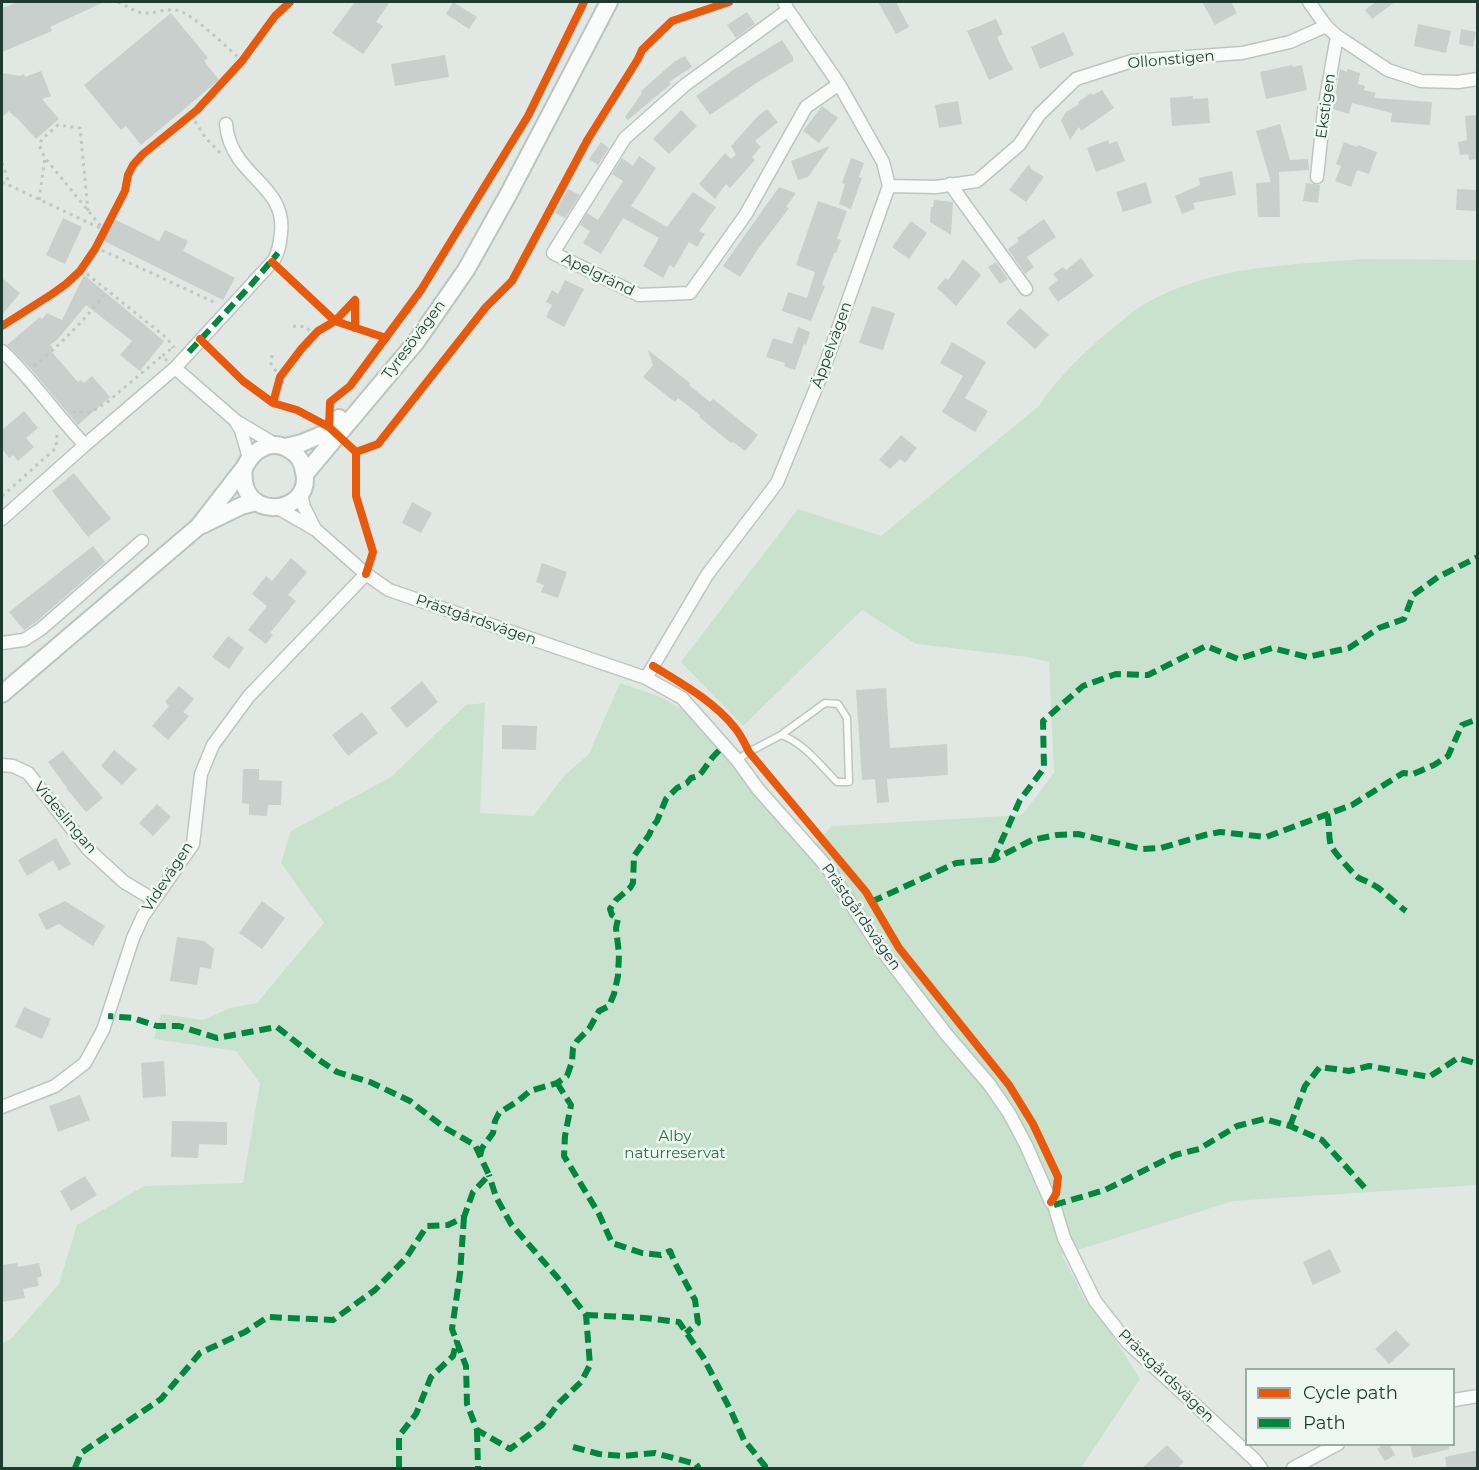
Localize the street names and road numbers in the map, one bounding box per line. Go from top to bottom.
street label: Ollonstigen [1127,47,1215,73]
street label: Ekstigen [1313,72,1339,140]
street label: Apelgränd [559,250,637,300]
street label: Tyresövägen [378,297,450,383]
street label: Äppelvägen [808,299,856,391]
street label: Prästgårdsvägen [413,591,539,649]
street label: Videslingan [30,778,100,858]
street label: Videvägen [139,839,197,915]
street label: Prästgårdsvägen [817,860,905,974]
street label: Prästgårdsvägen [1114,1326,1218,1426]

